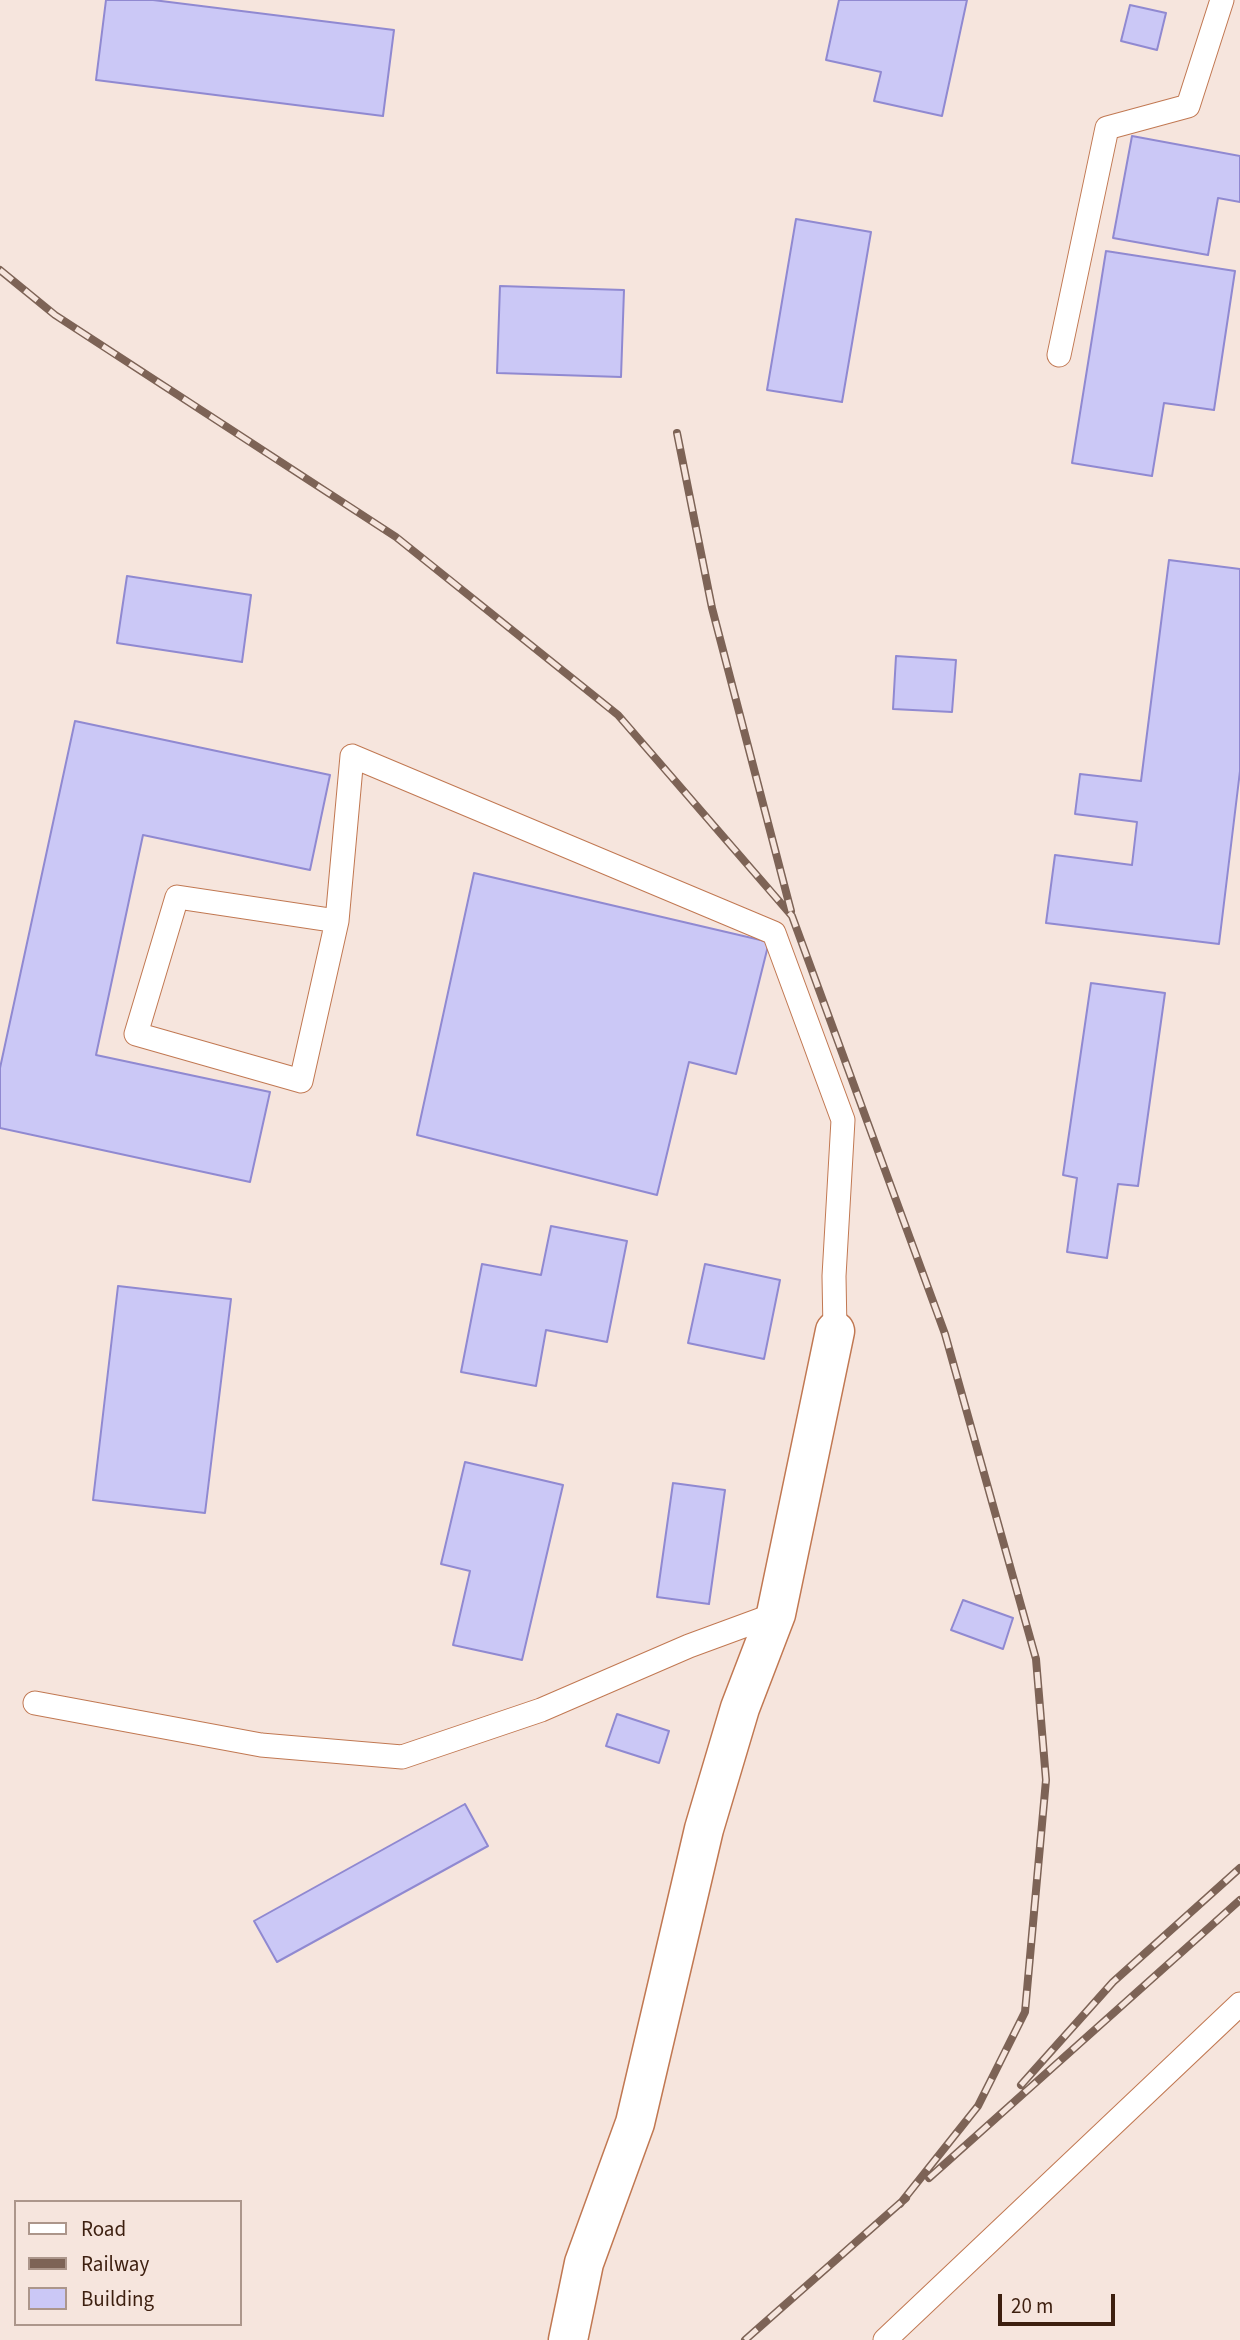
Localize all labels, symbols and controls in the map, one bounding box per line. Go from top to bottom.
legend [14,2200,242,2326]
text: Road [81,2214,126,2244]
text: Railway [81,2249,149,2279]
scale bar [1002,2280,1119,2324]
text: Building [81,2284,154,2314]
text: 20 m [1011,2291,1053,2321]

